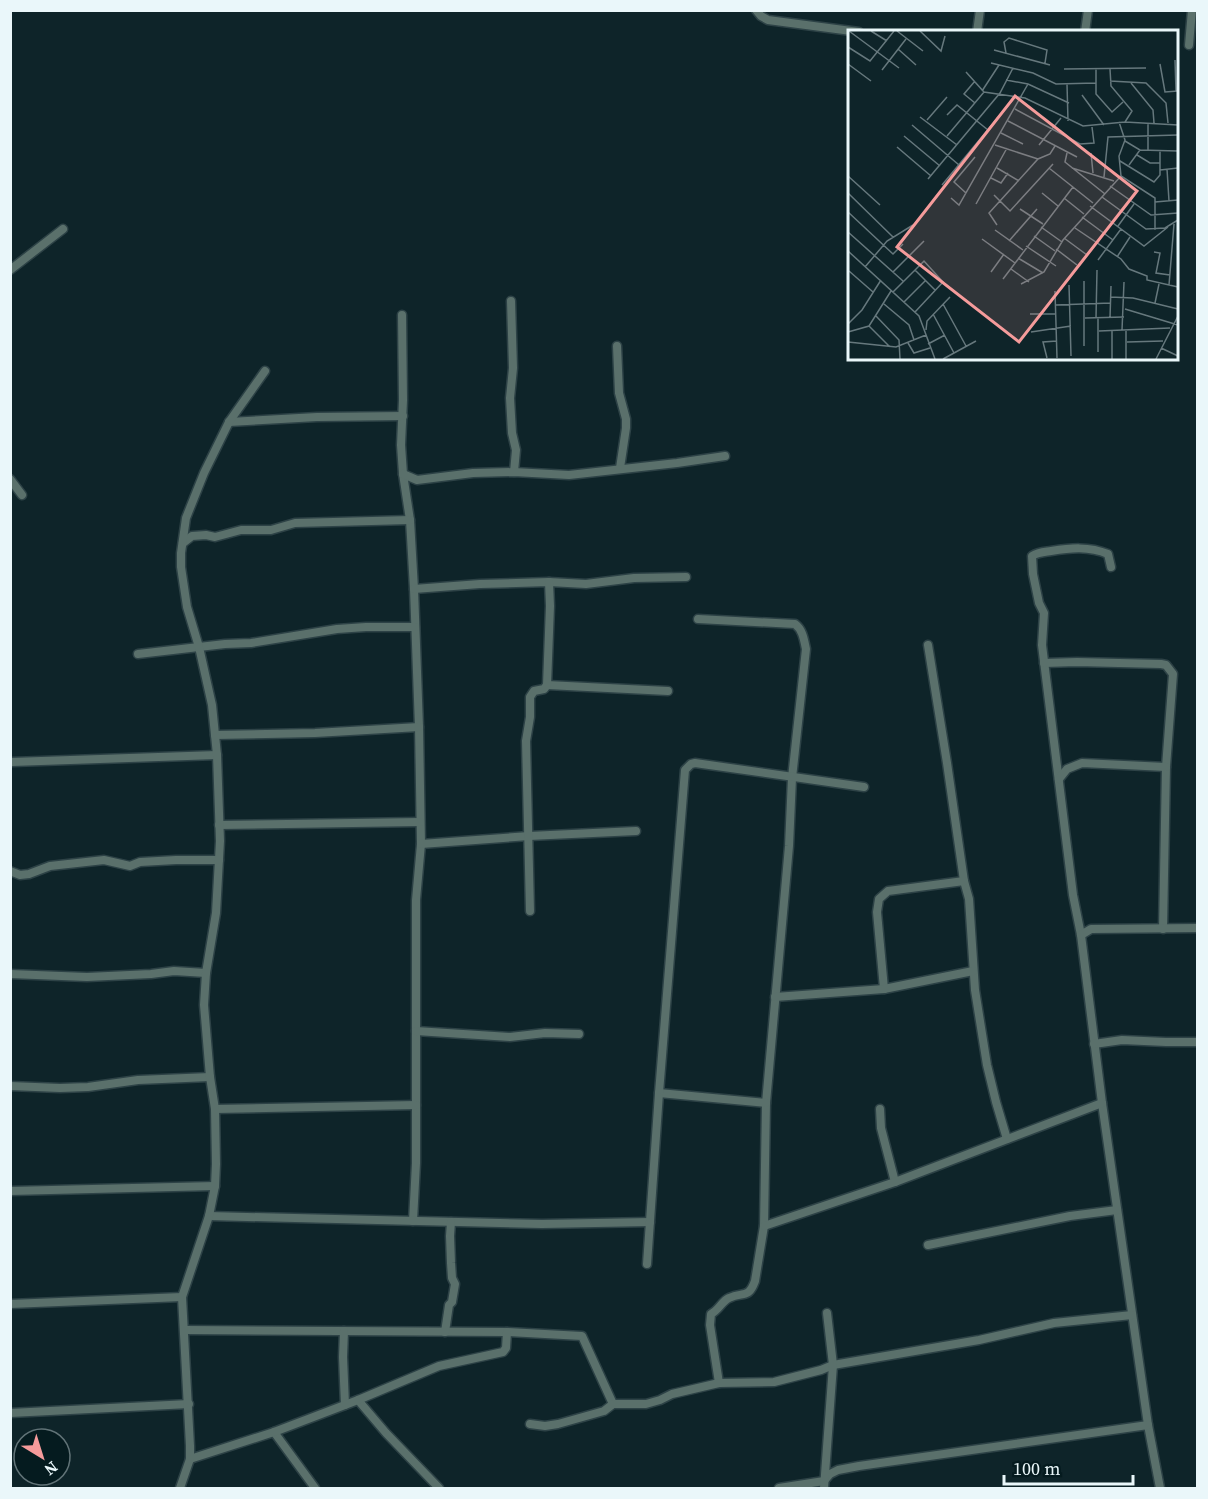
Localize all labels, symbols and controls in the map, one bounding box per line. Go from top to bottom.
inset map [848,30,1178,360]
north arrow [12,1427,72,1487]
scale bar [1004,1448,1133,1486]
text: 100 m [1013,1456,1060,1481]
text: N [40,1457,63,1481]

